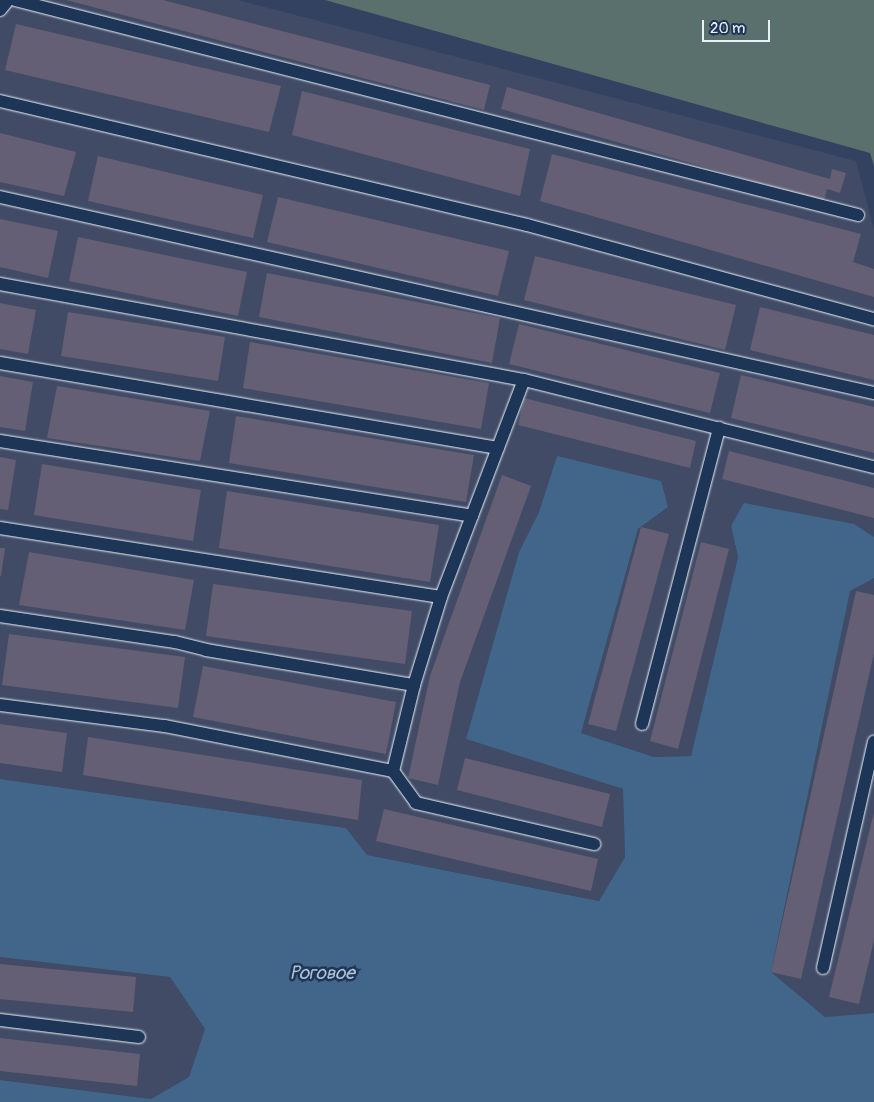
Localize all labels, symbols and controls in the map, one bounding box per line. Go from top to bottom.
scale bar [704,10,772,42]
text: 20 m [710,19,745,38]
water label: Роговое [289,963,355,985]

